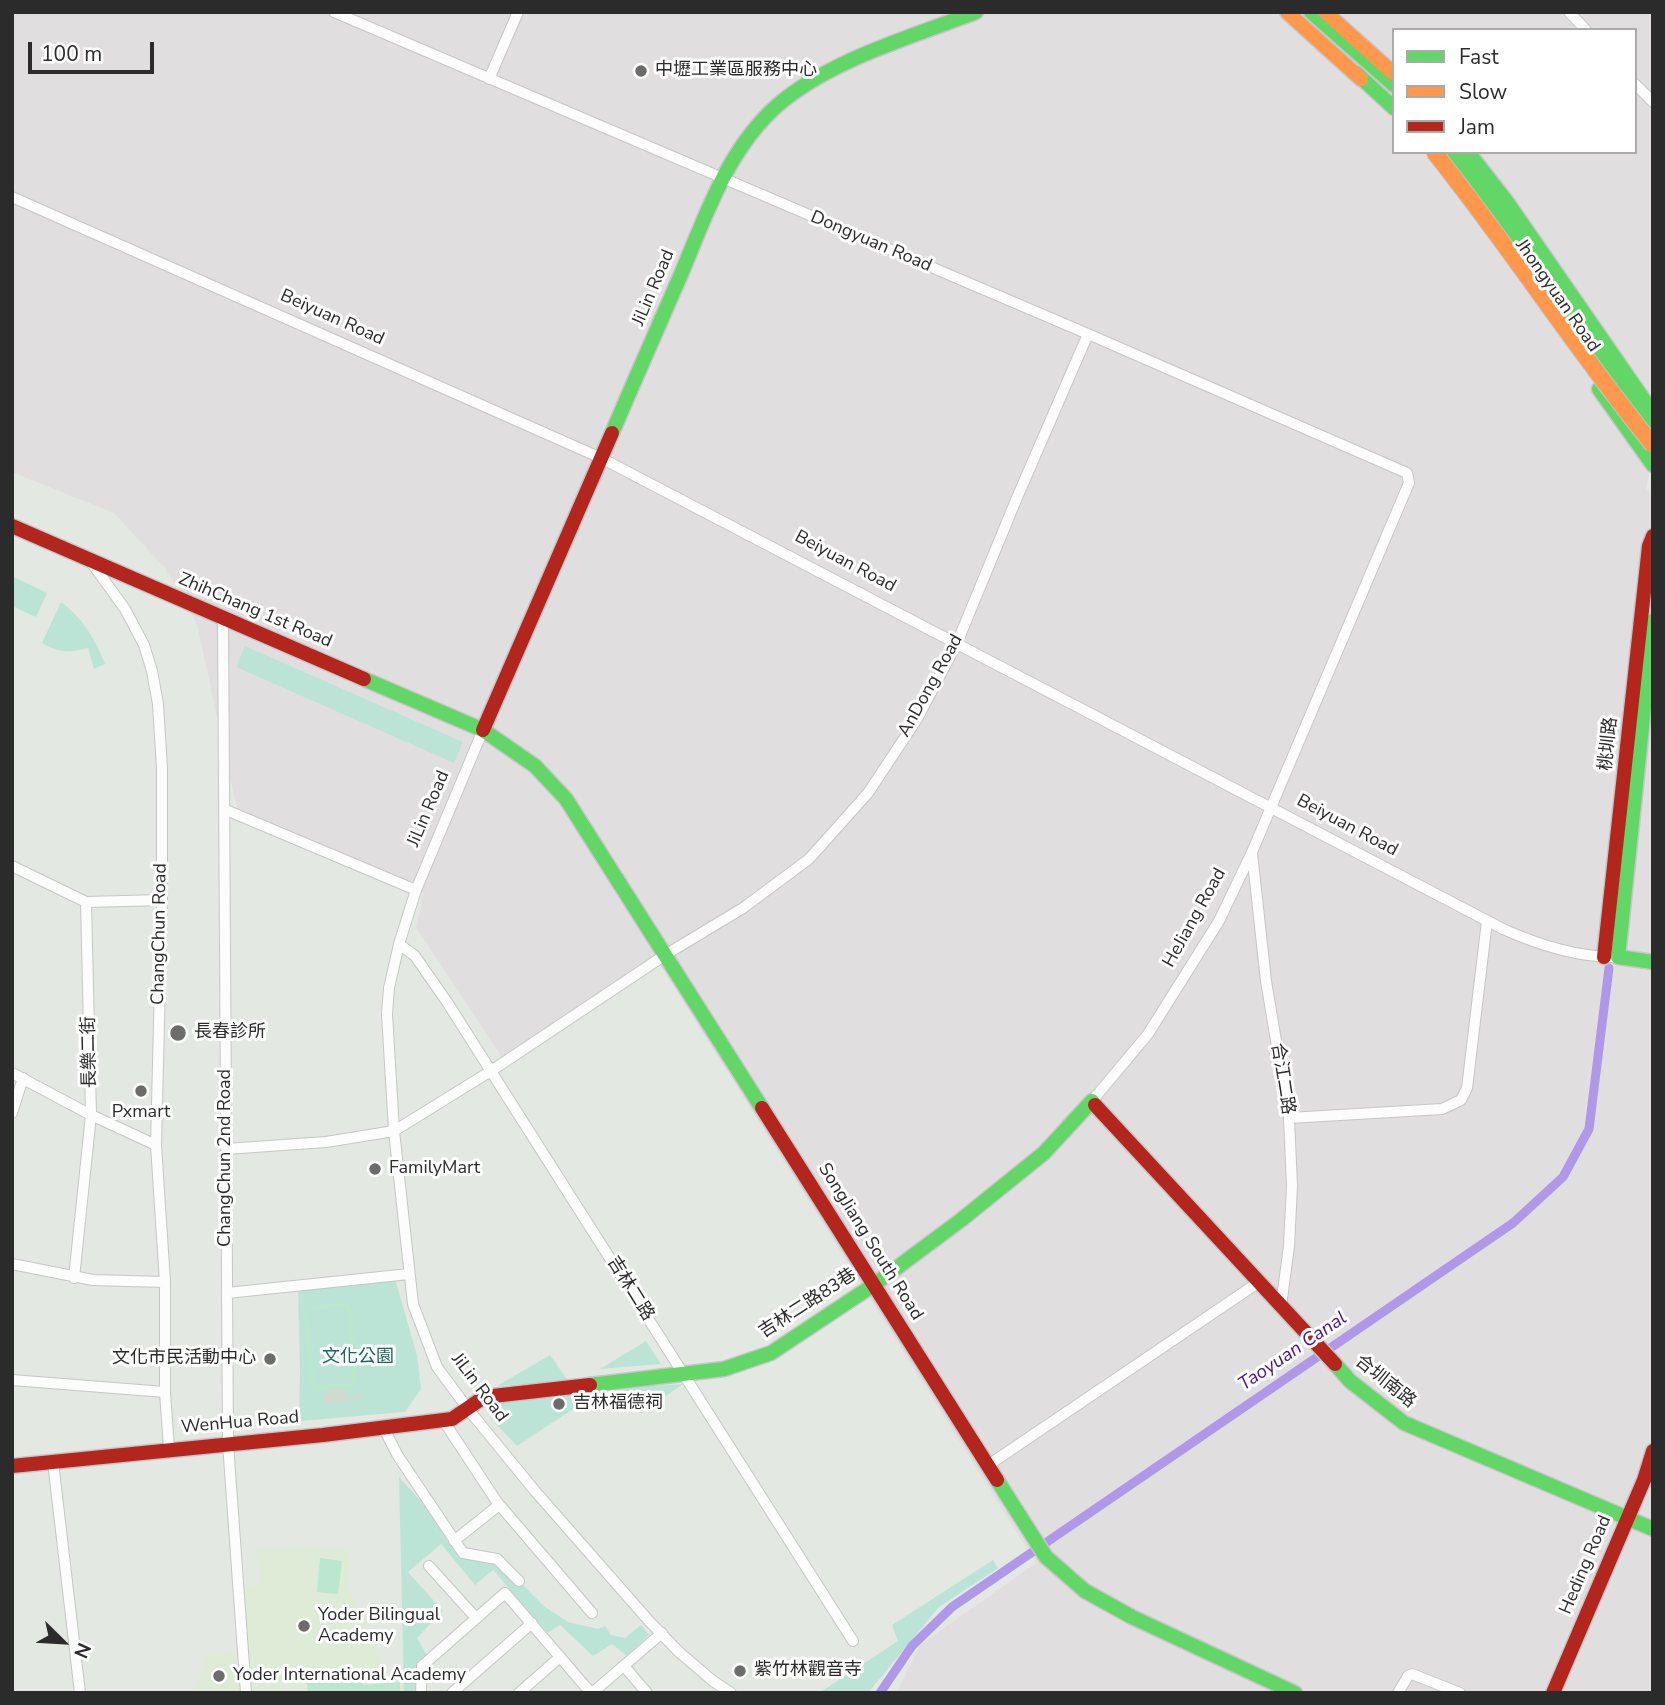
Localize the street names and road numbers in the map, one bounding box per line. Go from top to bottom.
street label: Dongyuan Road [807,207,935,277]
street label: Jhongyuan Road [1510,236,1604,356]
street label: JiLin Road [628,247,680,329]
street label: Beiyuan Road [277,285,387,351]
street label: Beiyuan Road [791,526,899,598]
street label: ZhihChang 1st Road [175,569,335,653]
street label: AnDong Road [894,631,968,741]
street label: 桃圳路 [1595,716,1623,772]
street label: JiLin Road [403,768,455,850]
street label: Beiyuan Road [1293,790,1401,862]
street label: ChangChun Road [148,863,172,1005]
street label: HeJiang Road [1159,865,1231,971]
street label: 長樂二街 [79,1016,101,1088]
street label: 合江二路 [1266,1042,1298,1116]
street label: ChangChun 2nd Road [215,1069,237,1247]
street label: SongJiang South Road [813,1160,927,1324]
street label: 吉林二路 [602,1253,658,1325]
street label: 吉林二路83巷 [755,1265,861,1343]
street label: JiLin Road [446,1349,512,1427]
street label: 合圳南路 [1350,1351,1420,1413]
street label: WenHua Road [180,1407,300,1439]
street label: Heding Road [1556,1512,1616,1618]

